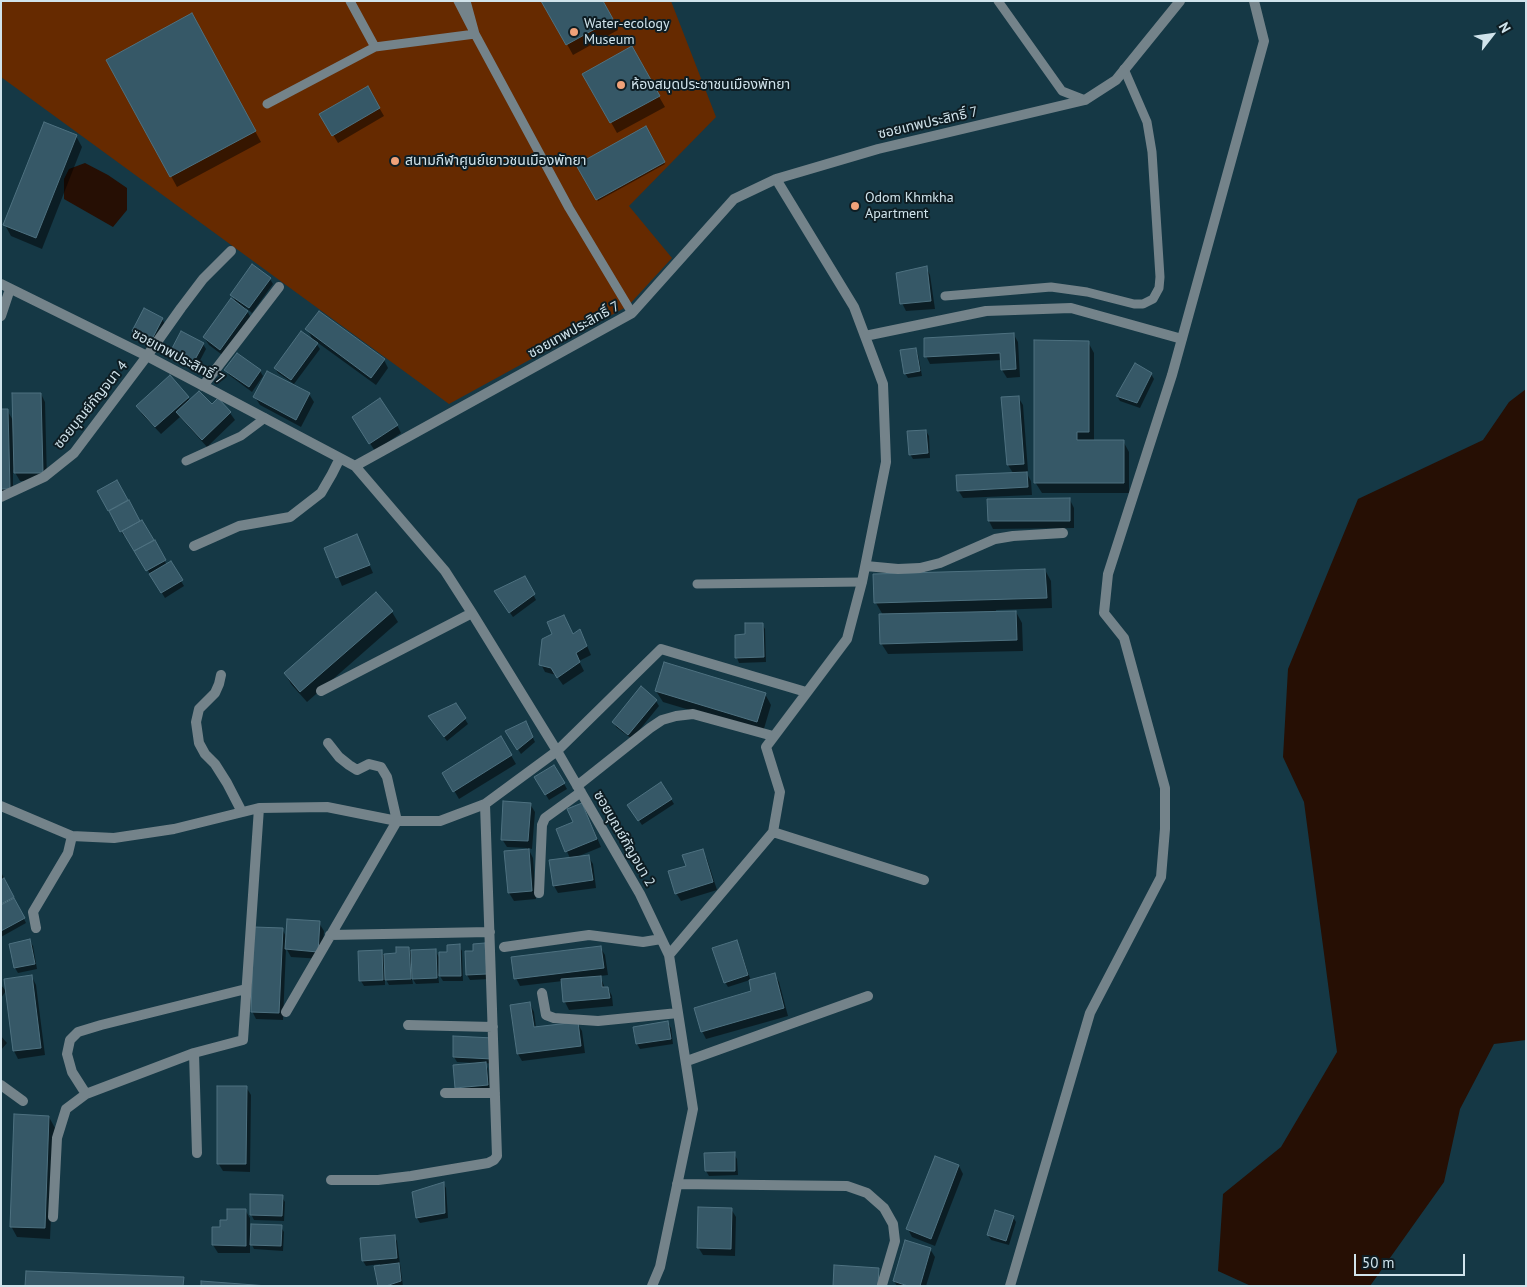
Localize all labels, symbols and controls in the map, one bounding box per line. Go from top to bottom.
north arrow [1467,10,1517,60]
place label: Water-ecology Museum [584,16,670,48]
text: N [1495,19,1515,36]
marker: Water-ecology Museum [568,26,580,38]
place label: ห้องสมุดประชาชนเมืองพัทยา [631,77,790,93]
marker: ห้องสมุดประชาชนเมืองพัทยา [615,79,627,91]
street label: ซอยเทพประสิทธิ์ 7 [876,103,980,143]
place label: สนามกีฬาศูนย์เยาวชนเมืองพัทยา [405,153,586,169]
marker: สนามกีฬาศูนย์เยาวชนเมืองพัทยา [389,155,401,167]
place label: Odom Khmkha Apartment [865,190,954,222]
marker: Odom Khmkha Apartment [849,200,861,212]
street label: ซอยเทพประสิทธิ์ 7 [525,298,623,362]
street label: ซอยเทพประสิทธิ์ 7 [129,326,227,388]
street label: ซอยบุณย์กัญจนา 4 [51,358,131,452]
street label: ซอยบุณย์กัญจนา 2 [590,788,658,890]
scale bar [1357,1244,1468,1276]
text: 50 m [1362,1253,1395,1272]

